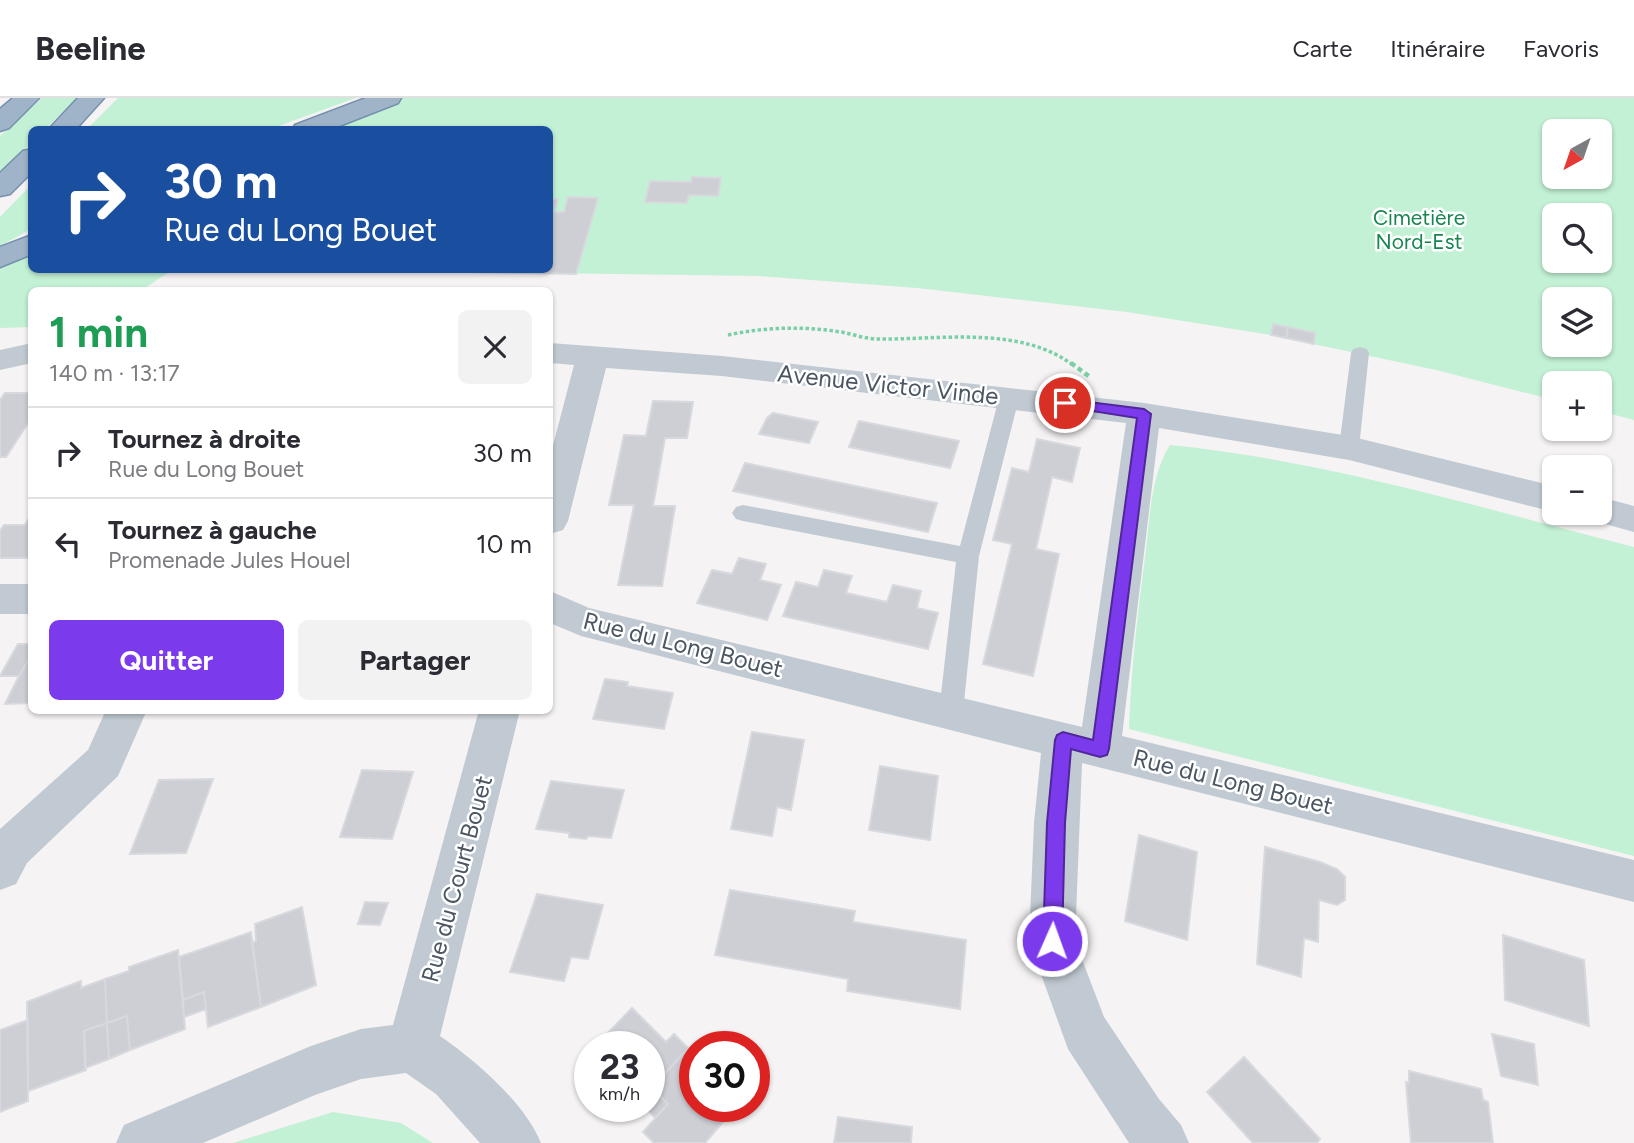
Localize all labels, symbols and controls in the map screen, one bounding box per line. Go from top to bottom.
text: Beeline [35,29,146,68]
text: Carte [1292,34,1352,63]
text: Itinéraire [1390,34,1485,63]
text: Favoris [1523,34,1599,63]
north arrow [1542,119,1612,189]
map controls [1542,119,1612,525]
text: 30 m [164,151,277,210]
icon: right [49,154,140,245]
button: search [1542,203,1612,273]
park label: Cimetière Nord-Est [1373,205,1465,254]
text: Rue du Long Bouet [164,211,437,249]
button: layers [1542,287,1612,357]
text: 1 min [49,307,148,358]
button: close [458,310,532,384]
street label: Avenue Victor Vinde [776,358,1000,411]
text: 140 m · 13:17 [49,359,180,387]
button: + [1542,371,1612,441]
pin [1035,373,1095,433]
icon: arrive [1046,384,1084,422]
text: Tournez à droite [108,423,301,455]
icon: right [49,434,87,472]
text: 30 m [473,437,532,469]
text: Rue du Long Bouet [108,455,304,483]
button: − [1542,455,1612,525]
text: Tournez à gauche [108,514,317,546]
icon: left [49,525,87,563]
text: 10 m [476,528,532,560]
text: Promenade Jules Houel [108,546,351,574]
street label: Rue du Long Bouet [580,606,786,683]
button: Quitter [49,620,284,700]
button: Partager [298,620,532,700]
street label: Rue du Long Bouet [1130,743,1336,820]
street label: Rue du Court Bouet [415,772,498,985]
position arrow [1015,904,1089,978]
speed limit sign: 30 [679,1031,770,1122]
text: 23 [600,1046,639,1088]
text: km/h [599,1083,640,1105]

